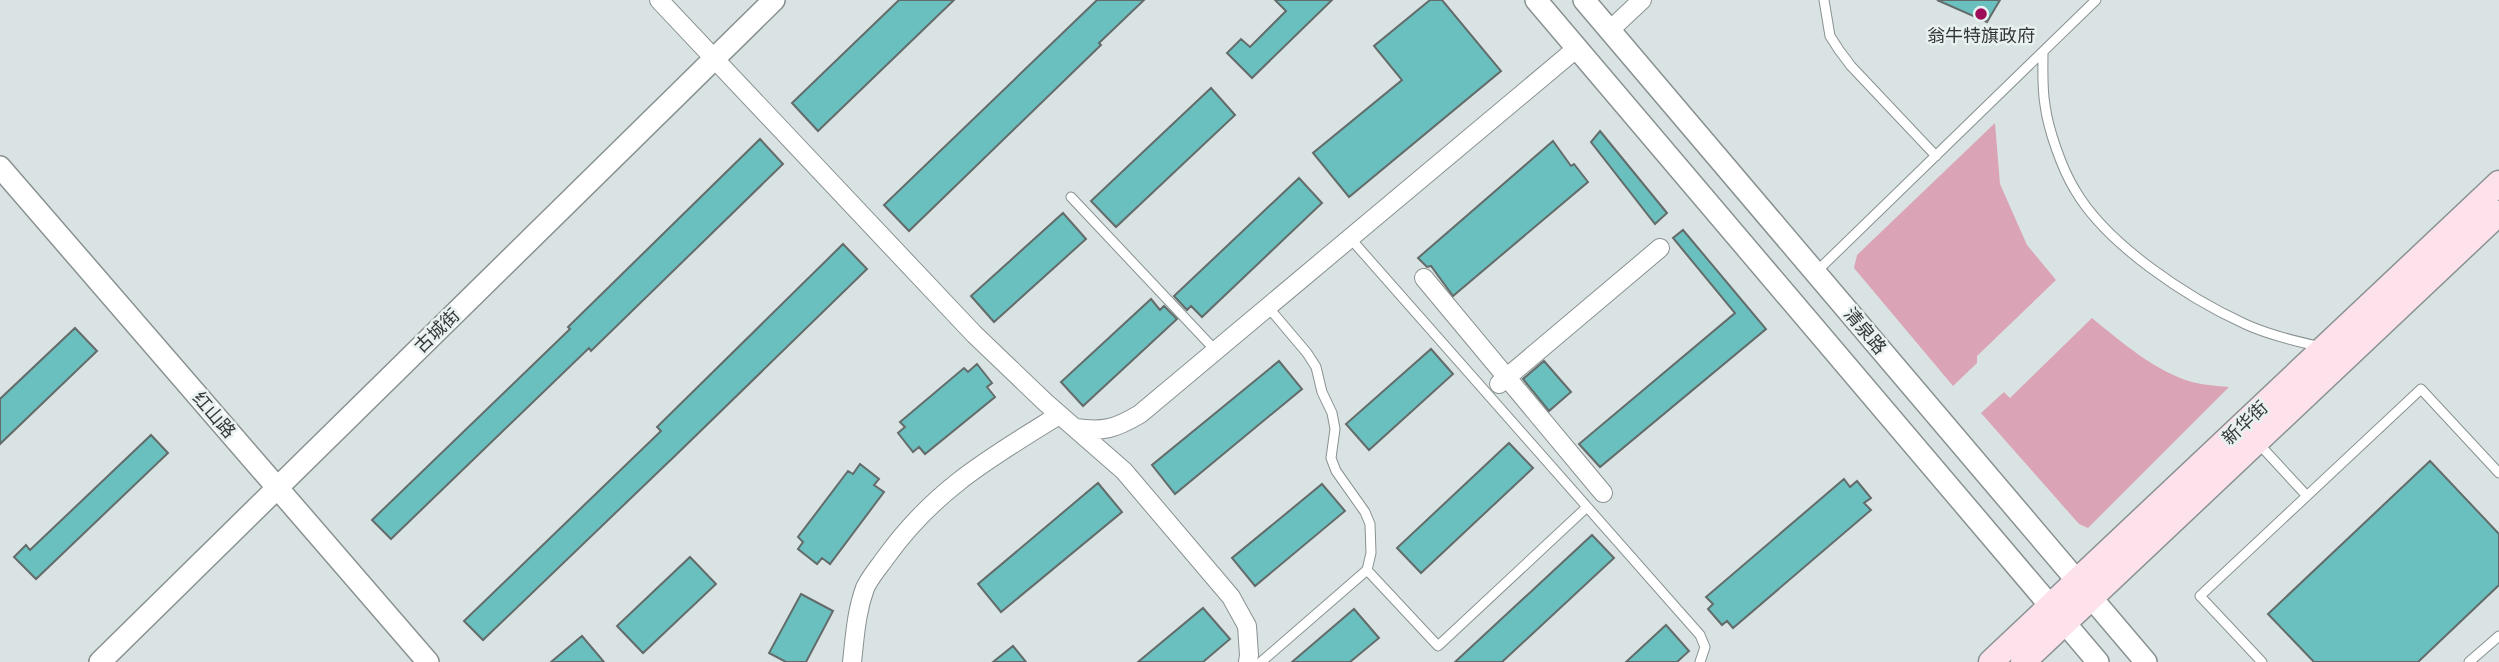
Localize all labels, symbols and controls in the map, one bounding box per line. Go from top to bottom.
marker: 翁牛特旗政府 [1973,6,1989,22]
place label: 翁牛特旗政府 [1927,23,2035,48]
street label: 清泉路 [1838,302,1892,359]
street label: 古城街 [409,303,465,358]
street label: 红山路 [187,386,242,443]
street label: 新华街 [2216,395,2273,450]

